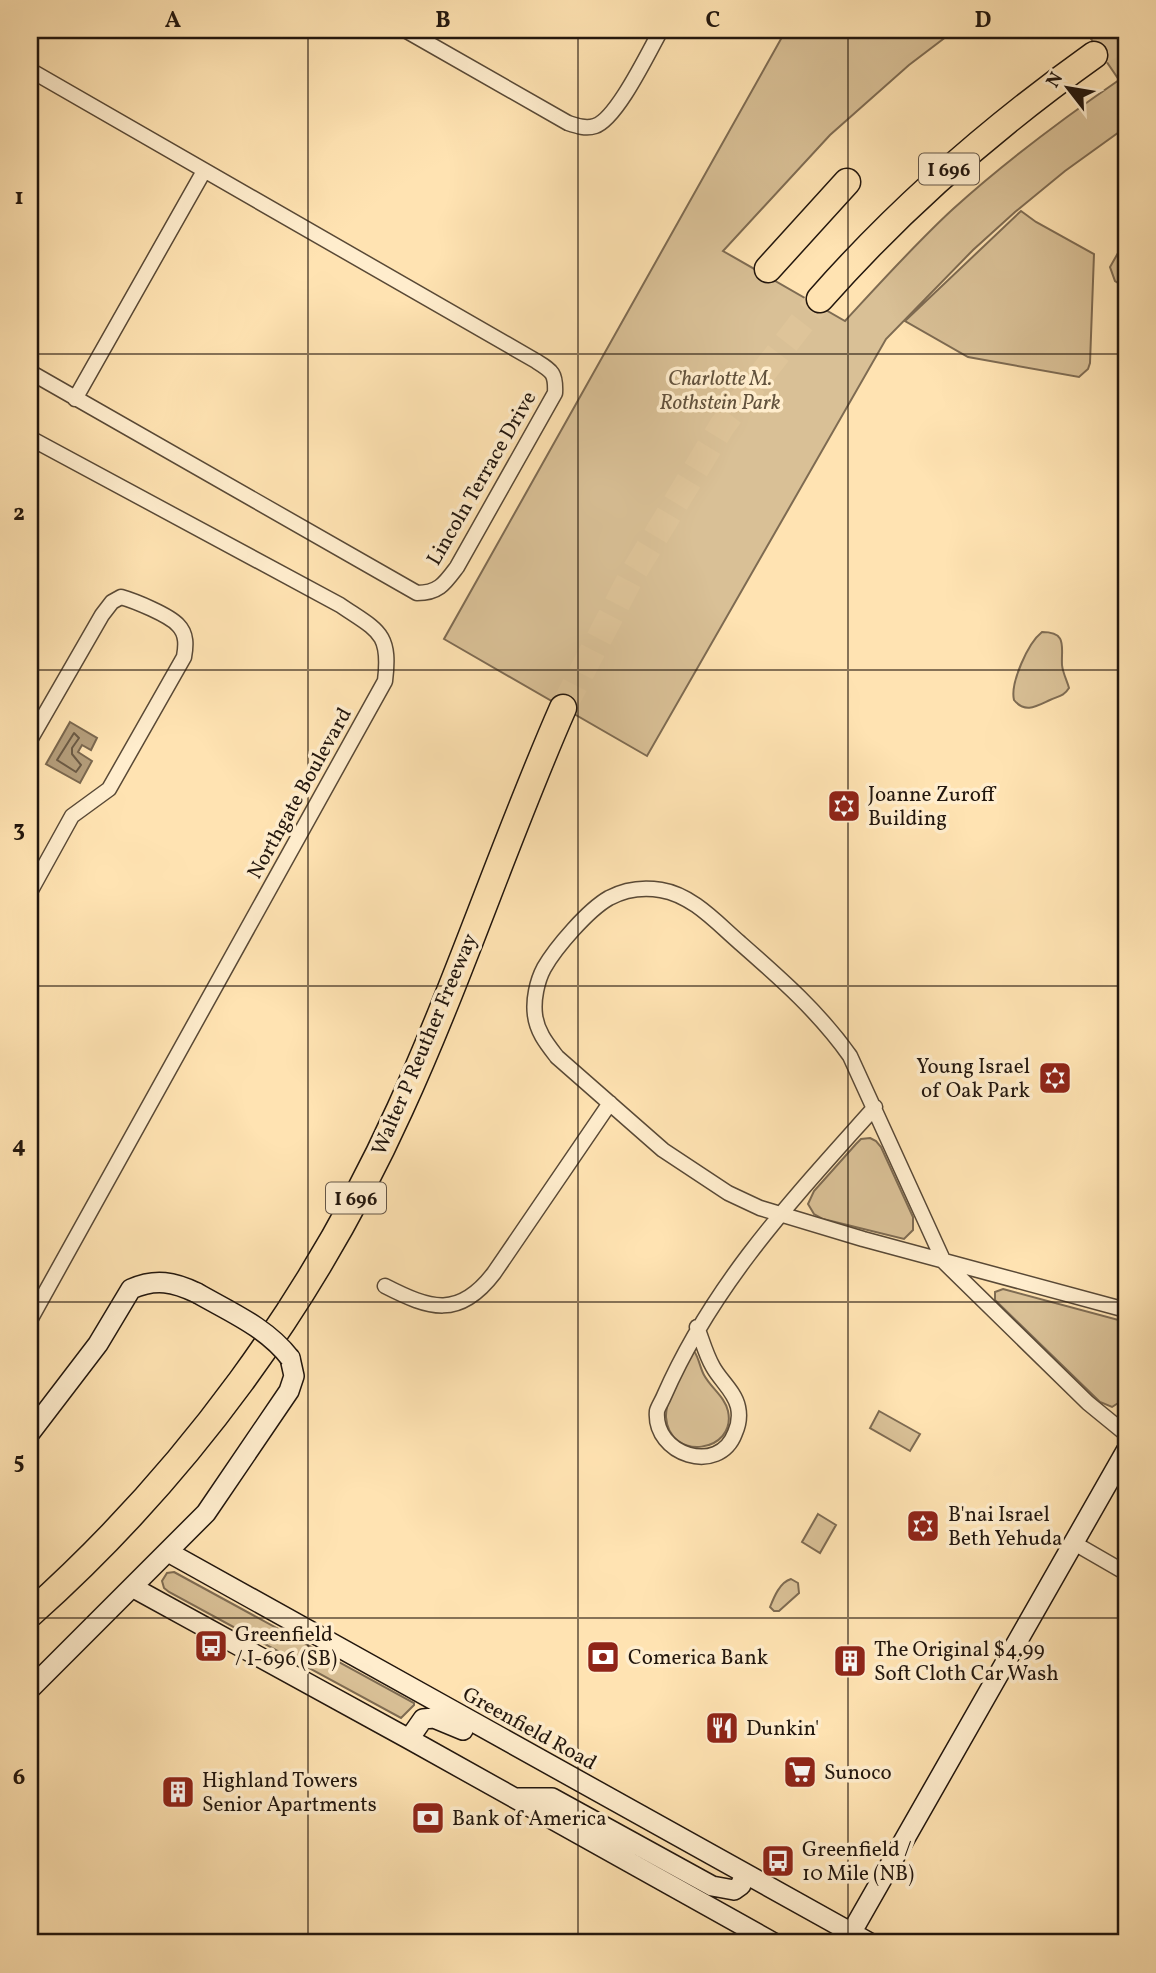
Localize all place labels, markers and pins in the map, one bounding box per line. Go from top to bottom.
place label: Joanne Zuroff Building [868,781,997,834]
synagogue icon: Joanne Zuroff Building [825,787,863,825]
place label: Young Israel of Oak Park [916,1053,1031,1106]
synagogue icon: Young Israel of Oak Park [1036,1059,1074,1097]
place label: B'nai Israel Beth Yehuda [948,1501,1062,1554]
synagogue icon: B'nai Israel Beth Yehuda [904,1507,942,1545]
place label: Greenfield / I-696 (SB) [235,1621,337,1674]
bus stop icon: Greenfield / I-696 (SB) [192,1627,230,1665]
place label: The Original $4.99 Soft Cloth Car Wash [874,1636,1059,1689]
bank icon: Comerica Bank [584,1638,622,1676]
building icon: The Original $4.99 Soft Cloth Car Wash [831,1642,869,1680]
place label: Comerica Bank [628,1644,769,1673]
restaurant icon: Dunkin' [703,1709,741,1747]
place label: Dunkin' [746,1715,819,1744]
supermarket icon: Sunoco [781,1753,819,1791]
place label: Sunoco [824,1759,892,1788]
place label: Highland Towers Senior Apartments [202,1767,377,1820]
building icon: Highland Towers Senior Apartments [159,1773,197,1811]
bank icon: Bank of America [409,1799,447,1837]
place label: Bank of America [452,1805,607,1834]
place label: Greenfield / 10 Mile (NB) [802,1836,914,1889]
bus stop icon: Greenfield / 10 Mile (NB) [759,1842,797,1880]

